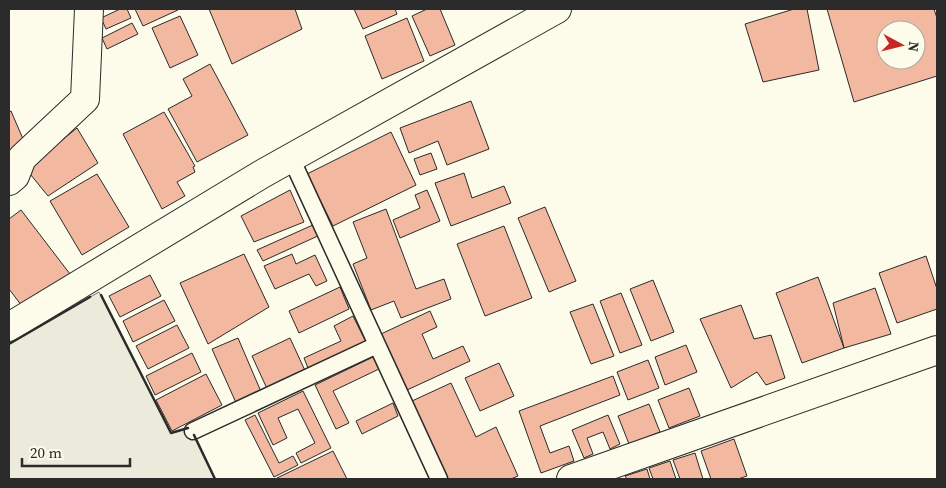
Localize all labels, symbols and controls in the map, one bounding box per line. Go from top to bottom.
north arrow [876,20,926,70]
text: N [903,40,924,53]
scale bar [22,436,130,468]
text: 20 m [30,442,62,463]

